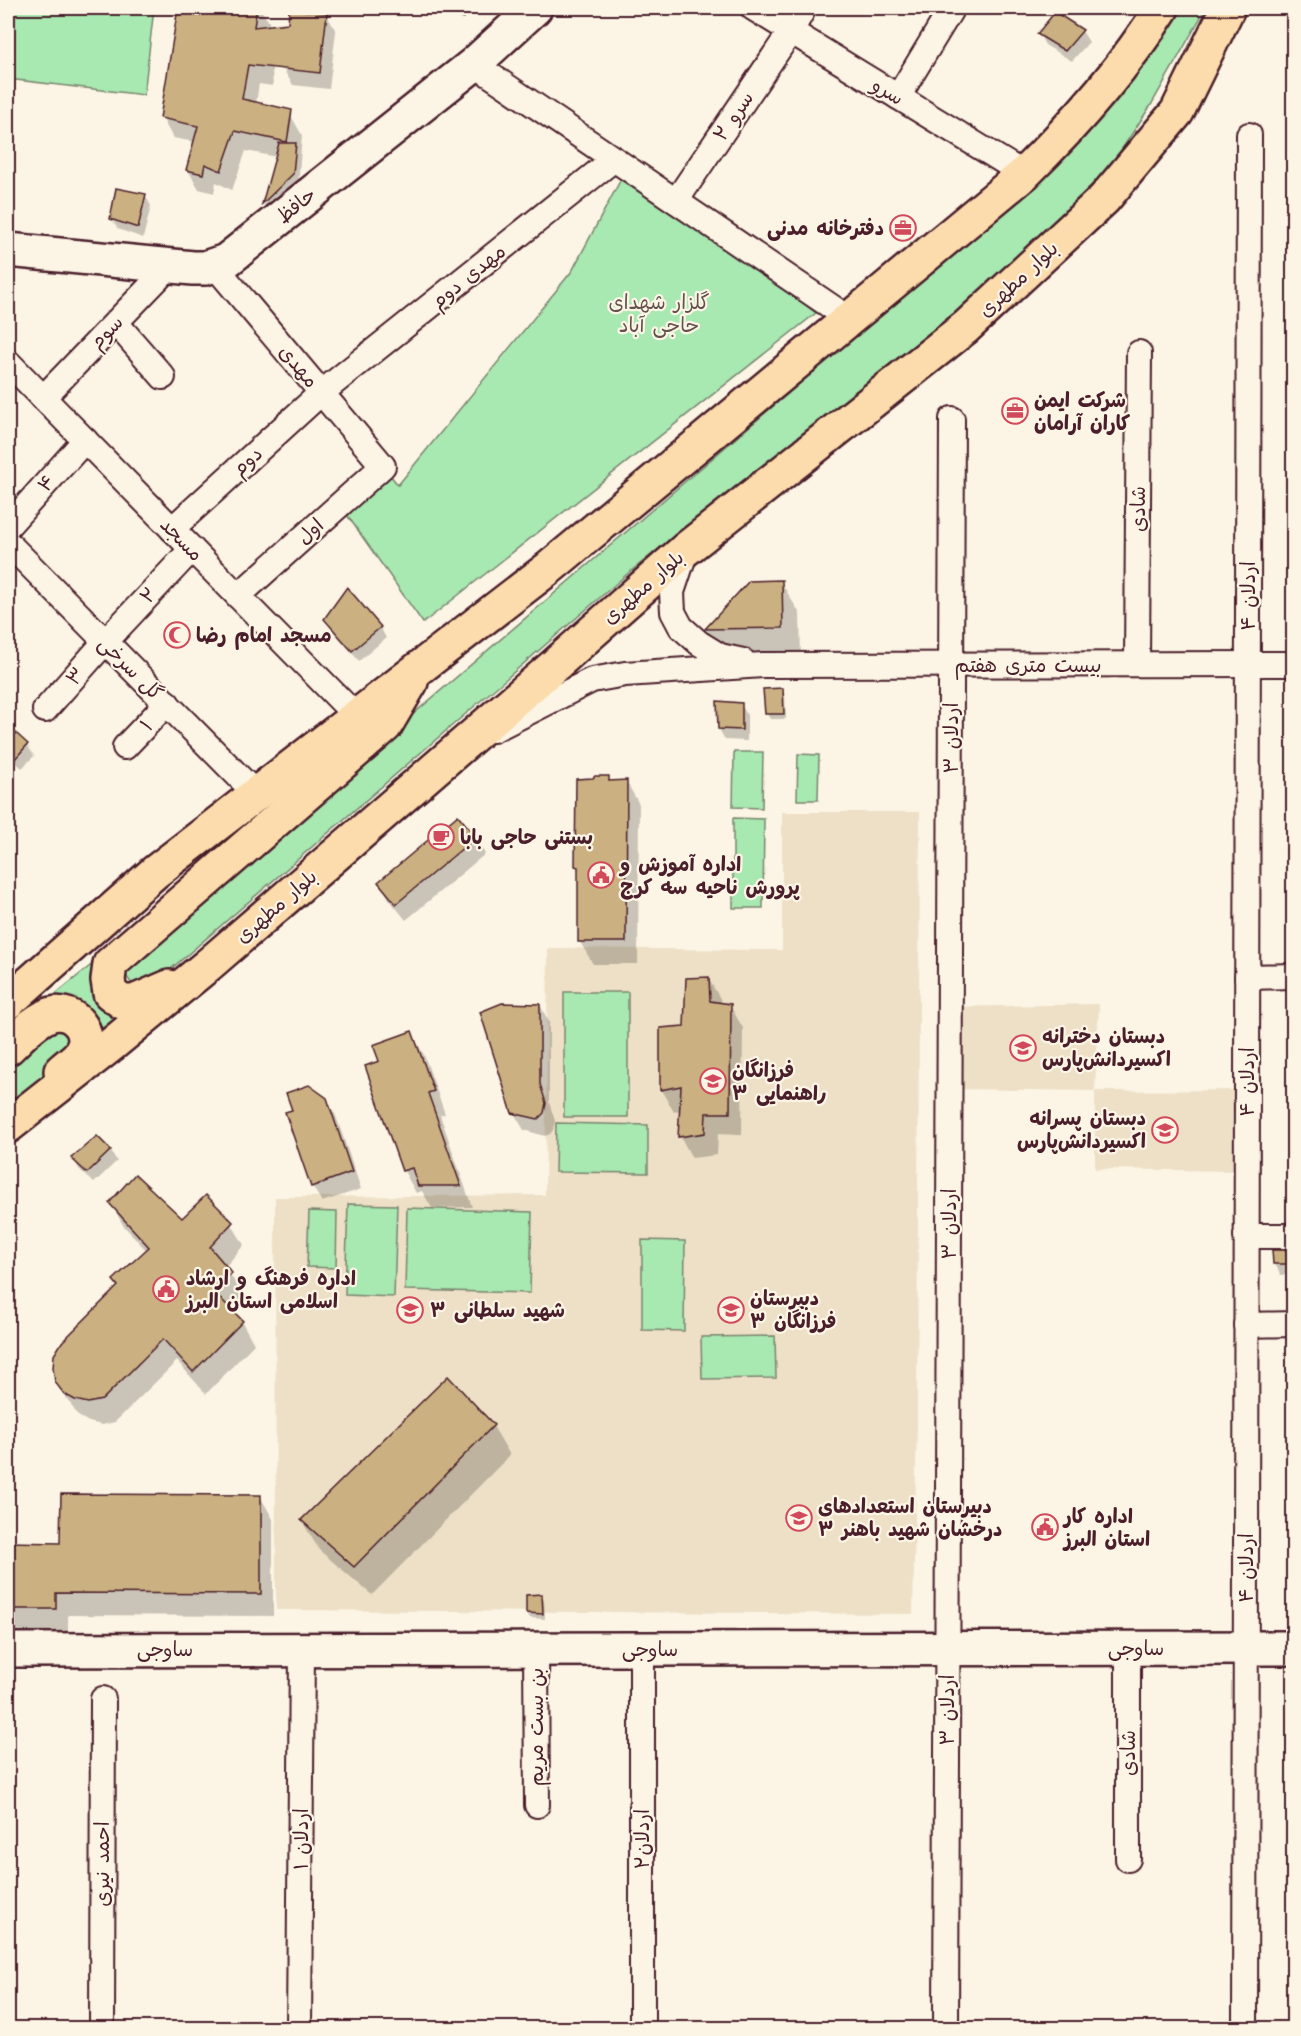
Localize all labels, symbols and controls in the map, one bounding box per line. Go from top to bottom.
street label: سرو [865,71,909,113]
street label: سرو ۲ [707,86,761,147]
street label: حافظ [271,181,323,230]
office icon: دفترخانه مدنی [888,213,918,243]
place label: دفترخانه مدنی [767,215,884,243]
street label: بلوار مطهری [972,235,1065,324]
street label: مهدی دوم [425,238,513,316]
park label: گلزار شهدای حاجی آباد [608,289,710,340]
street label: سوم [83,309,131,357]
street label: مهدی [272,339,325,394]
place label: شرکت ایمن کاران آرامان [1034,387,1130,438]
office icon: شرکت ایمن کاران آرامان [1000,396,1030,426]
street label: دوم [226,440,270,484]
street label: ۴ [31,469,62,499]
street label: شادی [1125,486,1153,532]
street label: مسجد [153,511,209,568]
street label: اول [291,512,330,551]
street label: بلوار مطهری [597,544,691,631]
street label: اردلان ۴ [1235,561,1263,631]
street label: ۲ [134,581,164,610]
mosque icon: مسجد امام رضا [162,620,192,650]
place label: مسجد امام رضا [196,622,332,650]
street label: گل سرخی [92,630,169,707]
street label: بیست متری هفتم [954,652,1102,680]
street label: ۳ [60,661,92,692]
street label: اردلان ۳ [938,702,966,774]
street label: ۱ [134,713,159,738]
cafe icon: بستنی حاجی بابا [426,822,456,852]
place label: بستنی حاجی بابا [460,824,593,852]
place label: اداره آموزش و پرورش ناحیه سه کرج [618,851,800,902]
public building icon: اداره آموزش و پرورش ناحیه سه کرج [586,860,616,890]
street label: بلوار مطهری [230,863,324,950]
place label: دبستان دخترانه اکسیردانش‌پارس [1042,1023,1171,1074]
school or university icon: دبستان دخترانه اکسیردانش‌پارس [1008,1033,1038,1063]
street label: اردلان ۴ [1234,1047,1262,1117]
place label: فرزانگان ۳ راهنمایی [732,1057,826,1108]
school or university icon: فرزانگان ۳ راهنمایی [698,1066,728,1096]
place label: دبستان پسرانه اکسیر‌دانش‌پارس [1017,1105,1146,1156]
school or university icon: دبستان پسرانه اکسیر‌دانش‌پارس [1150,1115,1180,1145]
street label: اردلان ۳ [936,1188,964,1260]
place label: اداره فرهنگ و ارشاد اسلامی استان البرز [184,1265,356,1316]
public building icon: اداره فرهنگ و ارشاد اسلامی استان البرز [151,1274,181,1304]
place label: دبیرستان فرزانگان ۳ [750,1285,836,1336]
school or university icon: شهید سلطانی ۳ [395,1295,425,1325]
school or university icon: دبیرستان فرزانگان ۳ [716,1295,746,1325]
place label: شهید سلطانی ۳ [430,1297,565,1325]
place label: دبیرستان استعدادهای درخشان شهید باهنر ۳ [818,1493,1002,1544]
school or university icon: دبیرستان استعدادهای درخشان شهید باهنر ۳ [784,1503,814,1533]
place label: اداره کار استان البرز [1062,1503,1150,1554]
public building icon: اداره کار استان البرز [1030,1512,1060,1542]
street label: اردلان ۴ [1233,1533,1261,1603]
street label: ساوجی [1108,1635,1164,1663]
street label: ساوجی [137,1636,193,1664]
street label: ساوجی [622,1636,678,1664]
street label: بن بست مریم [523,1668,551,1786]
street label: اردلان ۳ [934,1674,962,1746]
street label: شادی [1115,1730,1143,1776]
street label: اردلان ۱ [288,1808,316,1870]
street label: اردلان۲ [629,1809,657,1869]
street label: احمد نیری [89,1821,117,1907]

